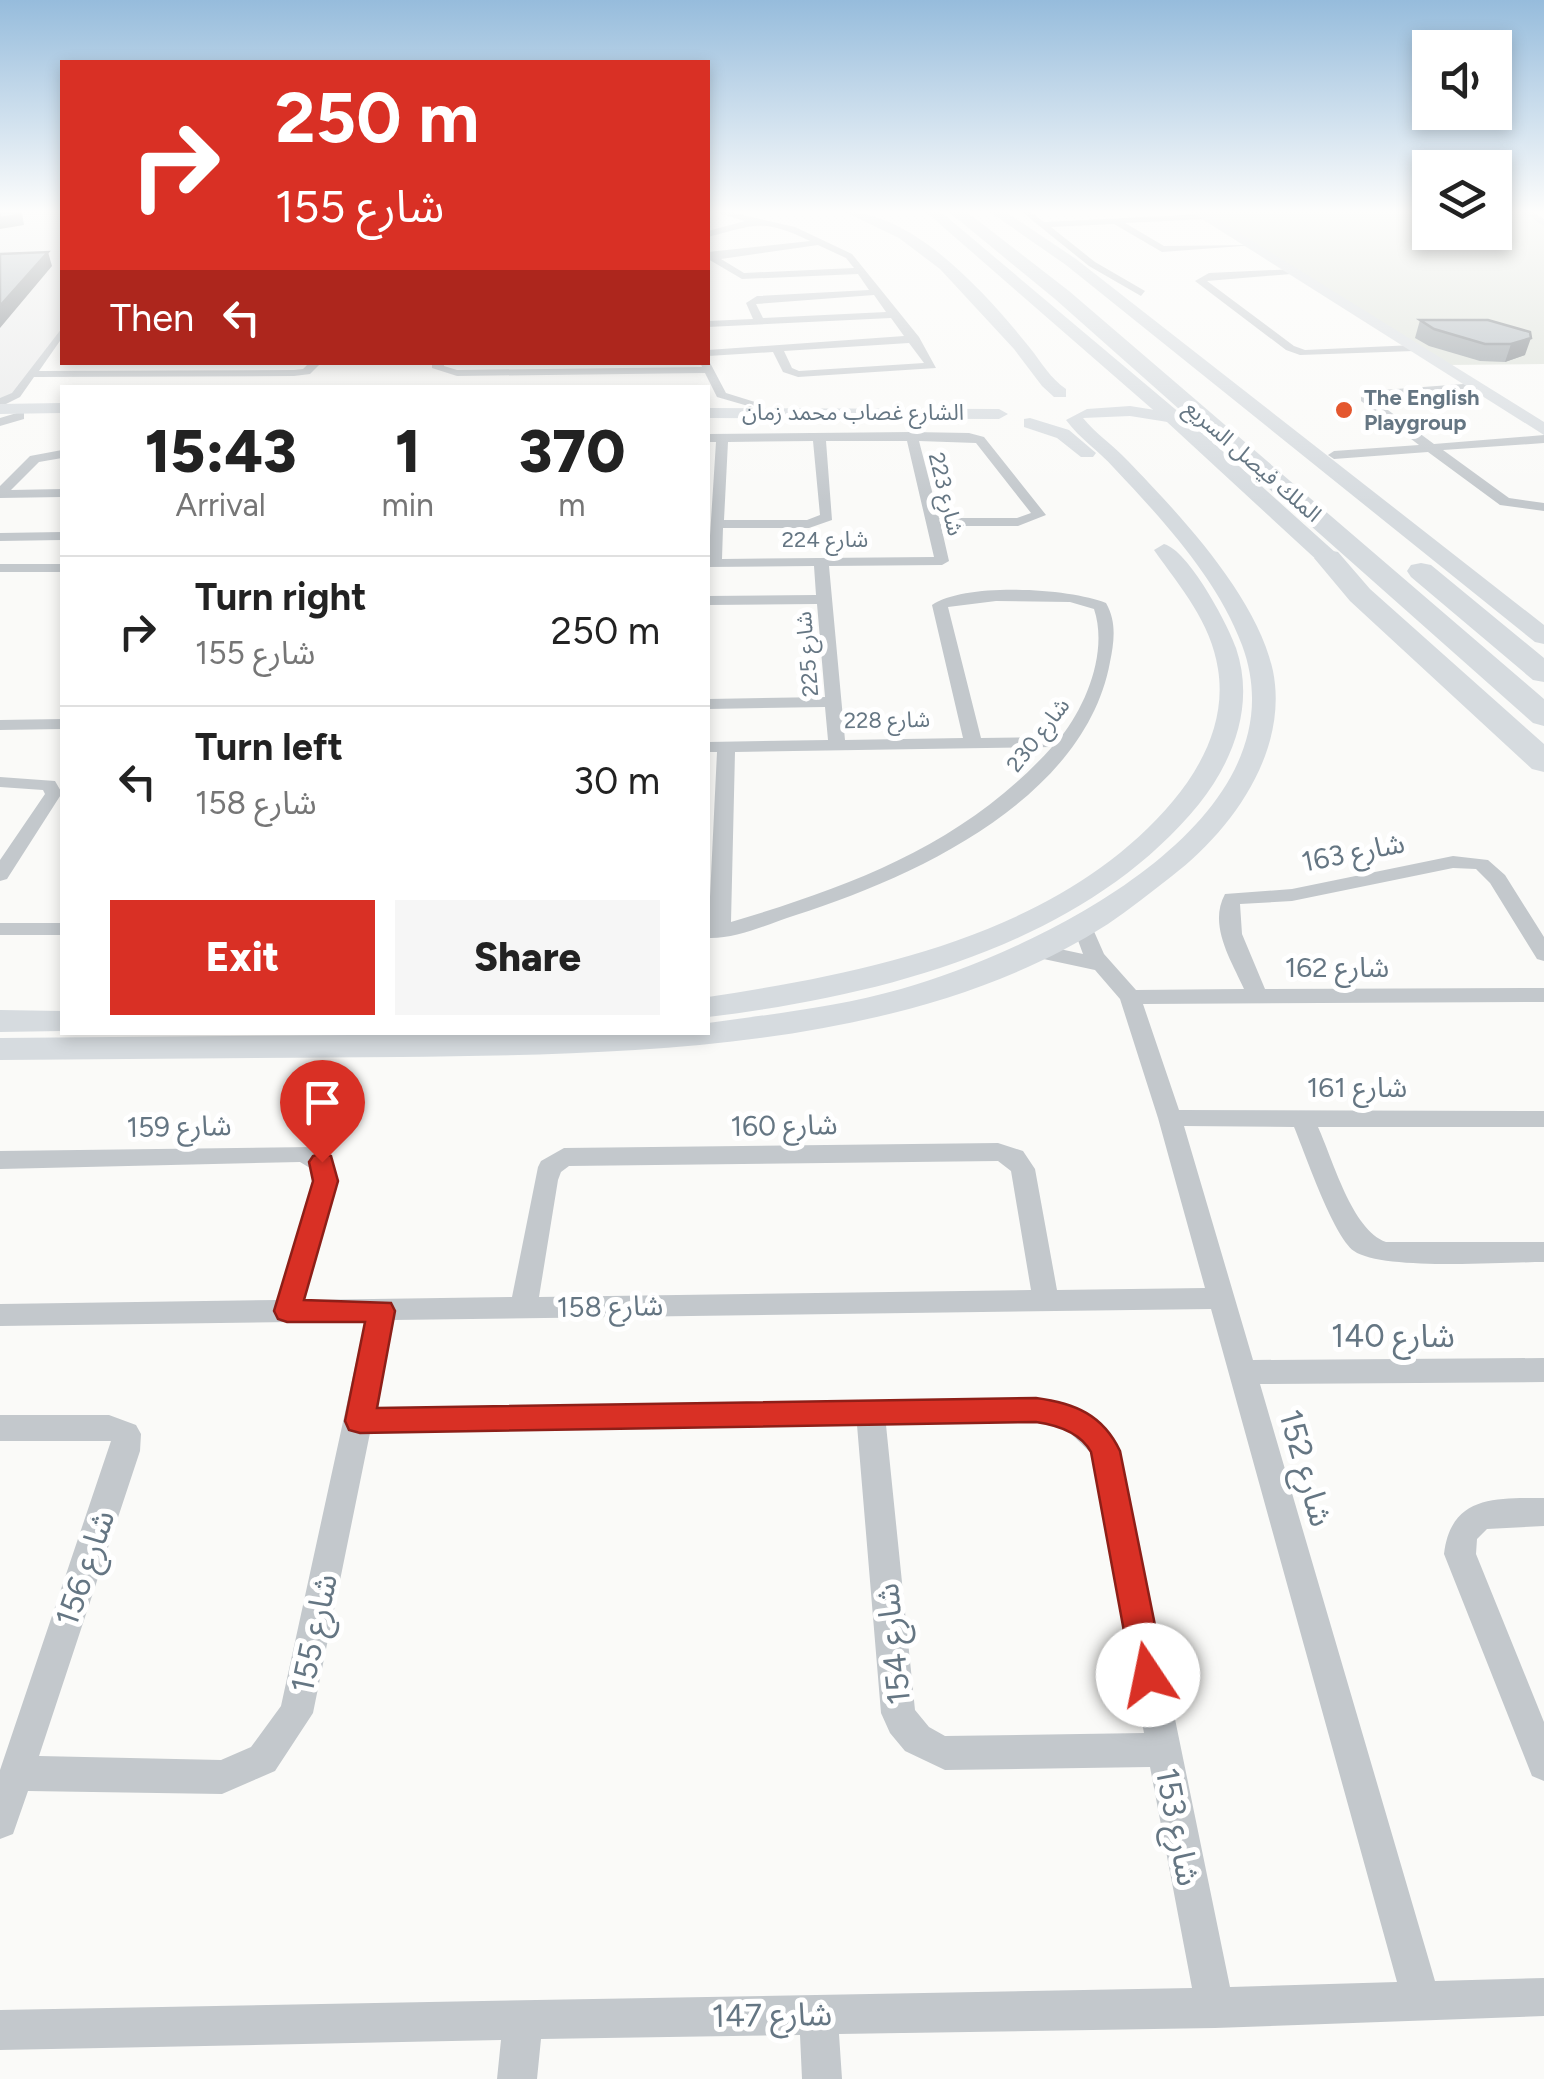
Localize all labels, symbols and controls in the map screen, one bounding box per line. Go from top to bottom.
map controls [1412,30,1512,250]
button: sound [1412,30,1512,130]
text: 250 m [275,75,479,160]
icon: right [110,100,240,230]
button: layers [1412,150,1512,250]
text: شارع 155 [275,179,444,233]
icon: left [214,290,269,345]
text: Then [110,295,194,341]
place label: The English Playgroup [1364,384,1479,436]
street label: الملك فيصل السريع [1177,394,1327,530]
street label: الشارع غصاب محمد زمان [742,399,964,429]
marker: The English Playgroup [1333,399,1355,421]
text: 15:43 [145,415,297,487]
text: 1 [395,415,420,487]
text: 370 [519,415,625,487]
street label: شارع 223 [920,450,969,539]
text: Arrival [176,486,266,524]
text: min [381,486,434,524]
text: m [558,486,586,524]
street label: شارع 224 [782,526,868,556]
text: Turn right [195,574,367,620]
icon: right [110,604,165,659]
text: 250 m [551,608,660,654]
street label: شارع 225 [790,610,827,698]
text: شارع 155 [195,634,315,672]
street label: شارع 230 [1001,693,1078,779]
street label: شارع 228 [844,706,930,737]
text: Turn left [195,724,343,770]
icon: left [110,754,165,809]
text: 30 m [573,758,660,804]
text: شارع 158 [195,784,317,822]
street label: شارع 163 [1299,825,1408,883]
button: Exit [110,900,375,1015]
button: Share [395,900,660,1015]
street label: شارع 162 [1285,950,1389,988]
pin [280,1060,365,1163]
street label: شارع 161 [1307,1070,1407,1108]
icon: arrive [295,1075,350,1130]
street label: شارع 160 [730,1107,838,1147]
street label: شارع 159 [126,1108,232,1148]
street label: شارع 158 [557,1288,664,1328]
street label: شارع 140 [1331,1317,1455,1360]
street label: شارع 152 [1266,1405,1341,1532]
street label: شارع 156 [47,1505,127,1633]
street label: شارع 155 [283,1570,350,1697]
street label: شارع 154 [868,1581,923,1707]
position arrow [1096,1623,1200,1727]
street label: شارع 153 [1143,1765,1208,1890]
street label: شارع 147 [711,1995,833,2040]

